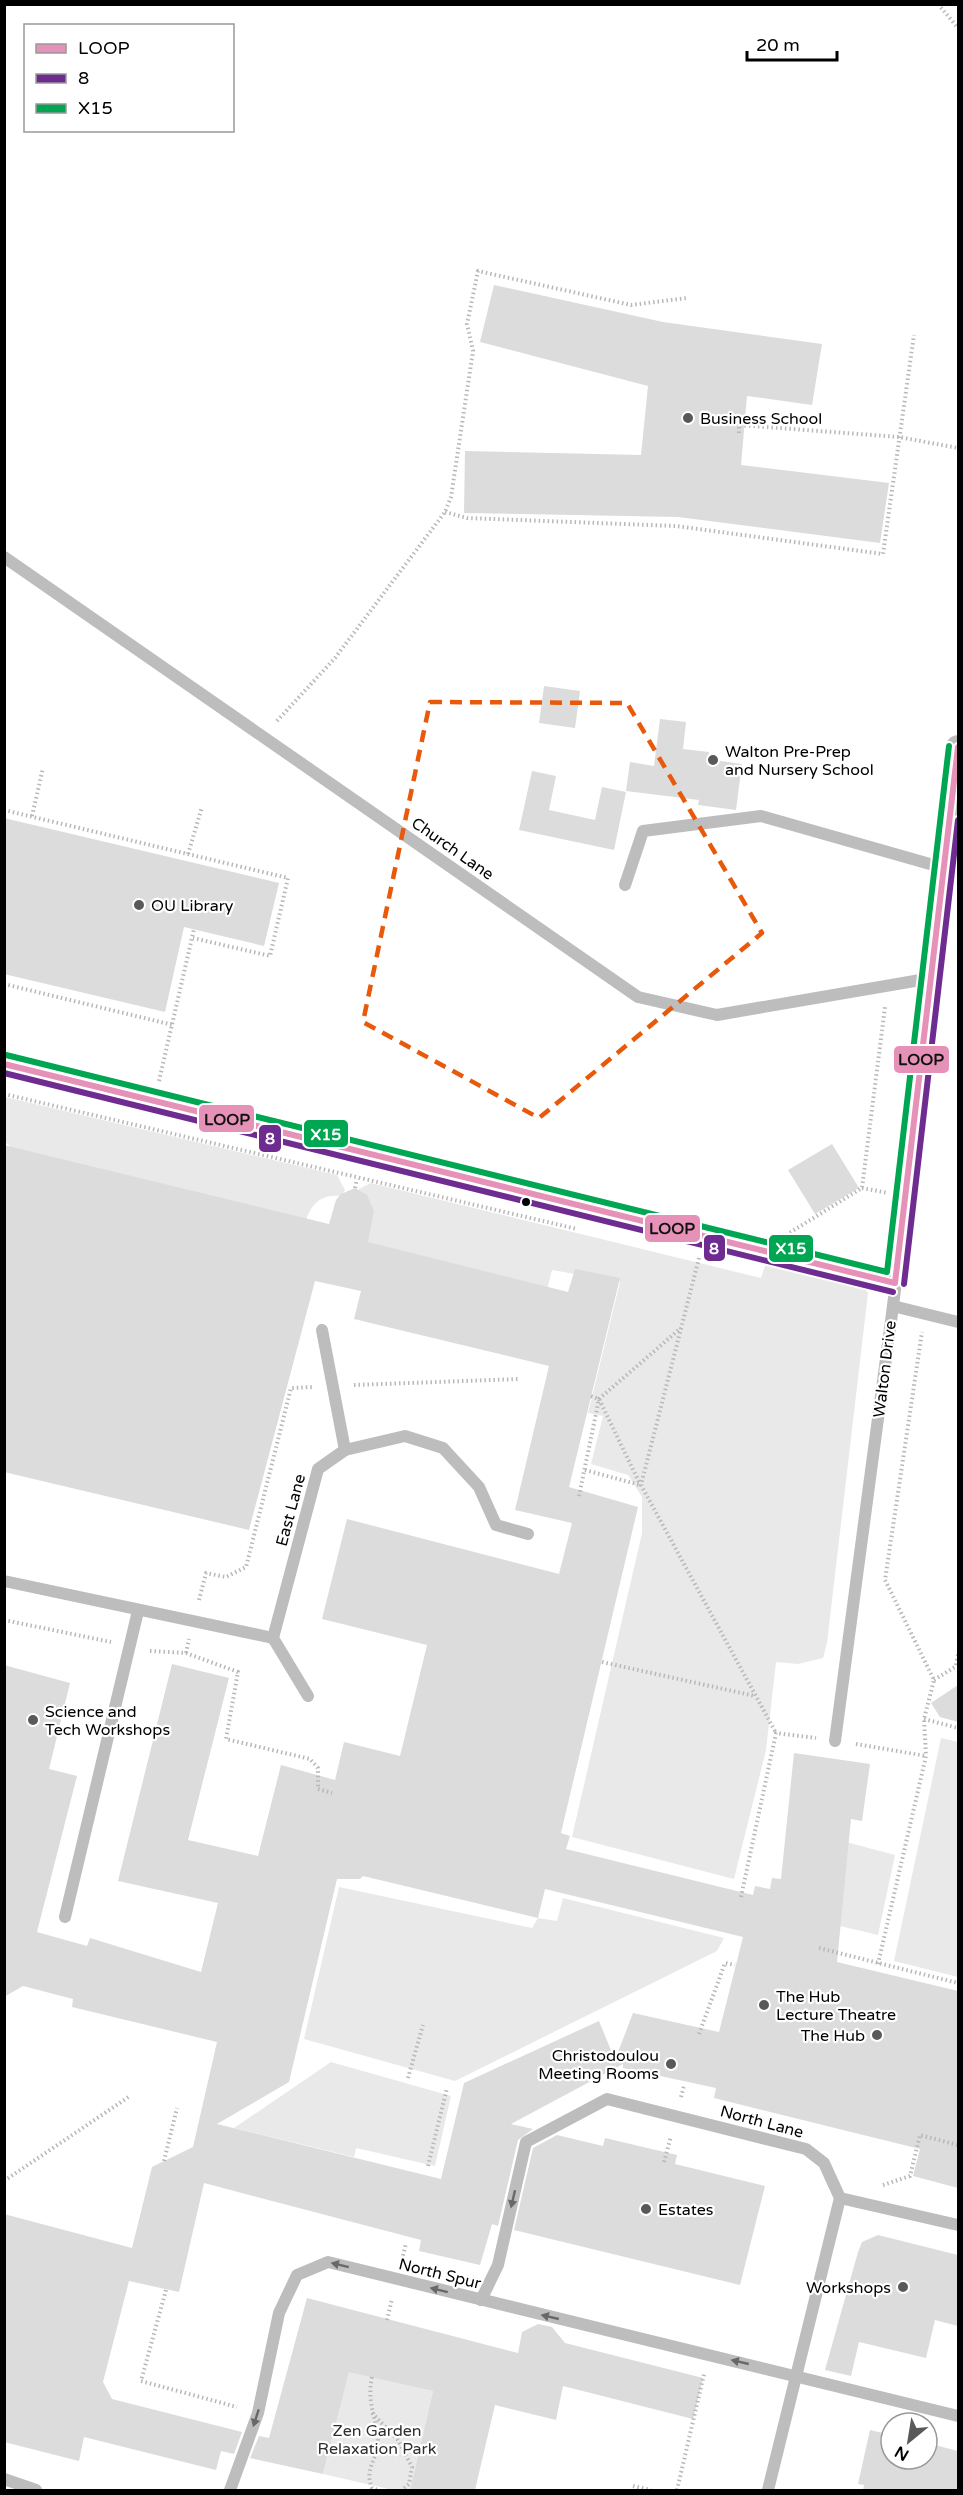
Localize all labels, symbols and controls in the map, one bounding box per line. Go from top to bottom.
legend [24,24,234,132]
scale bar [747,24,837,62]
text: 20 m [756,34,800,56]
text: LOOP [78,37,130,59]
text: 8 [78,67,89,89]
text: X15 [78,97,113,119]
place label: Business School [700,409,822,429]
marker: Business School [681,411,695,425]
place label: Walton Pre-Prep and Nursery School [725,742,874,780]
marker: Walton Pre-Prep and Nursery School [706,753,720,767]
street label: Church Lane [407,813,497,885]
place label: OU Library [151,896,234,916]
marker: OU Library [132,898,146,912]
line badge: LOOP [893,1045,950,1074]
text: LOOP [898,1050,944,1070]
line badge: LOOP [198,1104,255,1133]
text: LOOP [204,1110,250,1130]
line badge: X15 [303,1119,349,1148]
line badge: 8 [258,1124,282,1153]
text: X15 [311,1125,341,1145]
text: 8 [265,1129,275,1149]
unlabelled marker [520,1196,532,1208]
line badge: LOOP [644,1214,701,1243]
text: LOOP [649,1219,695,1239]
line badge: 8 [703,1234,726,1262]
line badge: X15 [768,1234,814,1263]
text: 8 [709,1239,719,1259]
text: X15 [776,1239,806,1259]
street label: Walton Drive [869,1319,901,1419]
street label: East Lane [272,1472,310,1549]
place label: Science and Tech Workshops [45,1702,170,1740]
marker: Science and Tech Workshops [26,1713,40,1727]
place label: The Hub Lecture Theatre [776,1987,896,2025]
marker: The Hub Lecture Theatre [757,1998,771,2012]
place label: The Hub [801,2026,865,2046]
marker: The Hub [870,2028,884,2042]
place label: Christodoulou Meeting Rooms [538,2046,659,2084]
marker: Christodoulou Meeting Rooms [664,2057,678,2071]
street label: North Lane [718,2101,806,2143]
one-way arrow [507,2190,517,2209]
place label: Estates [658,2200,713,2220]
marker: Estates [639,2202,653,2216]
street label: North Spur [396,2254,484,2294]
one-way arrow [330,2259,349,2269]
place label: Workshops [806,2278,891,2298]
marker: Workshops [896,2280,910,2294]
one-way arrow [430,2284,448,2294]
one-way arrow [541,2311,559,2321]
one-way arrow [730,2356,749,2366]
one-way arrow [251,2409,260,2427]
north arrow [879,2411,939,2471]
park label: Zen Garden Relaxation Park [318,2421,437,2459]
text: N [891,2441,913,2465]

